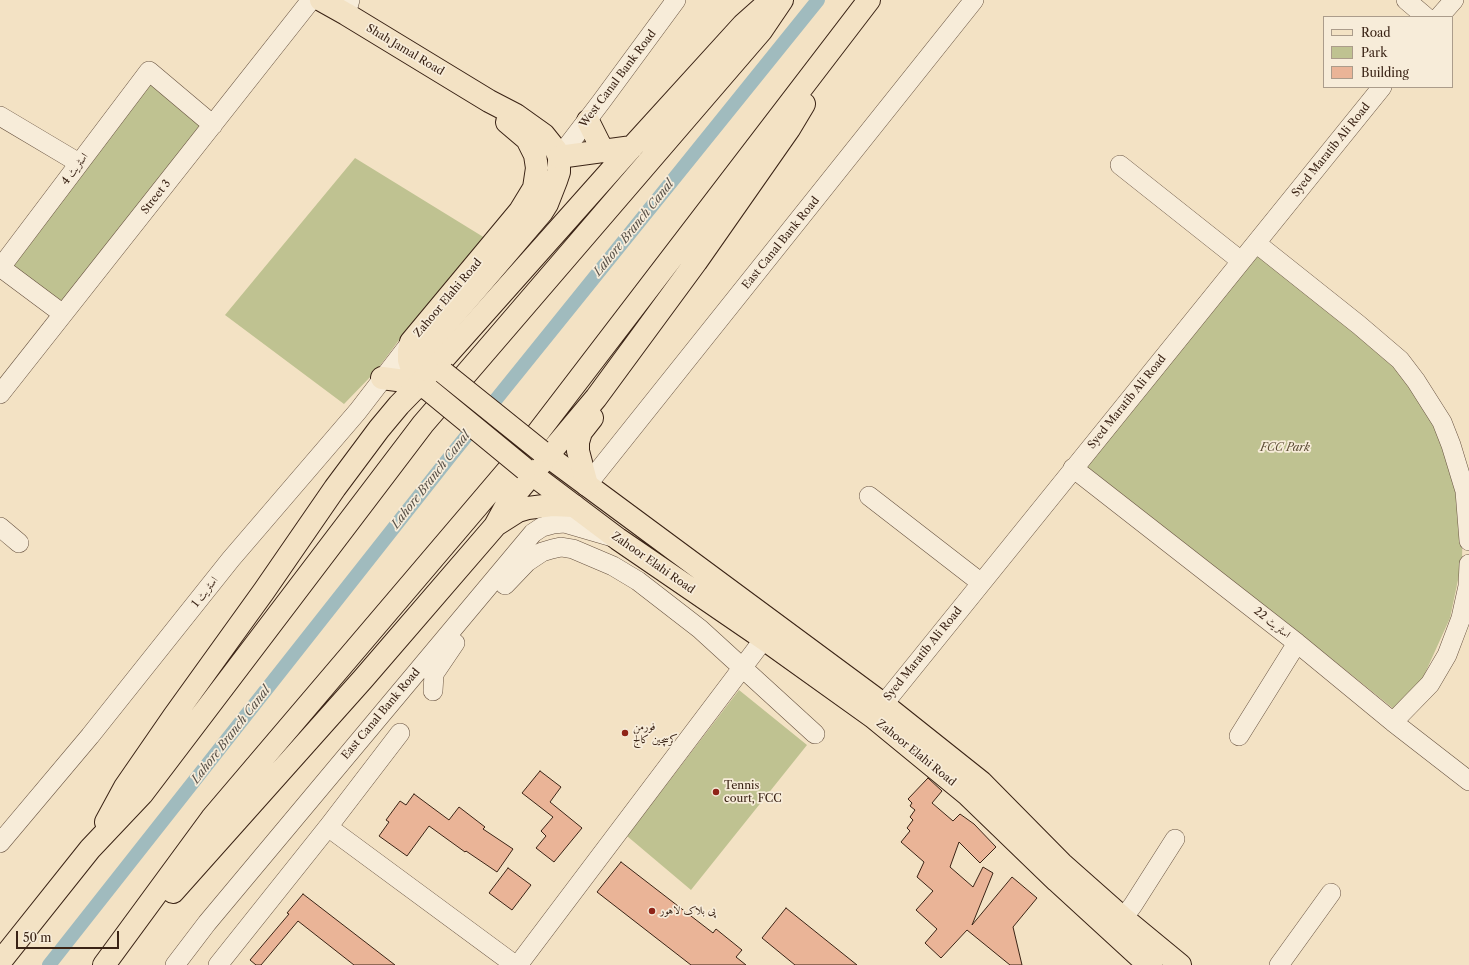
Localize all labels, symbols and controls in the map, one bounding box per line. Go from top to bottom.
legend [1323,16,1453,88]
street label: Shah Jamal Road [364,22,446,78]
text: Road [1361,25,1391,40]
street label: West Canal Bank Road [577,28,659,130]
text: Park [1361,45,1387,60]
text: Building [1361,65,1409,80]
street label: Syed Maratib Ali Road [1289,100,1373,200]
street label: اسٹریٹ 4 [59,150,91,188]
street label: Street 3 [138,177,174,217]
water label: Lahore Branch Canal [591,177,677,279]
street label: East Canal Bank Road [740,194,822,292]
street label: Zahoor Elahi Road [411,256,485,340]
street label: Syed Maratib Ali Road [1085,352,1169,452]
water label: Lahore Branch Canal [389,428,473,532]
park label: FCC Park [1260,441,1310,455]
street label: Zahoor Elahi Road [609,529,697,597]
street label: اسٹریٹ 1 [189,574,221,610]
street label: Syed Maratib Ali Road [881,604,965,704]
street label: اسٹریٹ 22 [1251,605,1293,641]
street label: East Canal Bank Road [339,666,423,762]
water label: Lahore Branch Canal [189,683,273,787]
street label: Zahoor Elahi Road [874,717,958,789]
place label: فورمن کرسچین کالج [633,720,678,746]
marker: فورمن کرسچین کالج [620,728,630,738]
place label: Tennis court, FCC [724,779,782,805]
marker: Tennis court, FCC [711,787,721,797]
place label: پی بلاک لاہور [660,904,716,918]
marker: پی بلاک لاہور [647,906,657,916]
scale bar [18,923,121,949]
text: 50 m [23,930,52,945]

